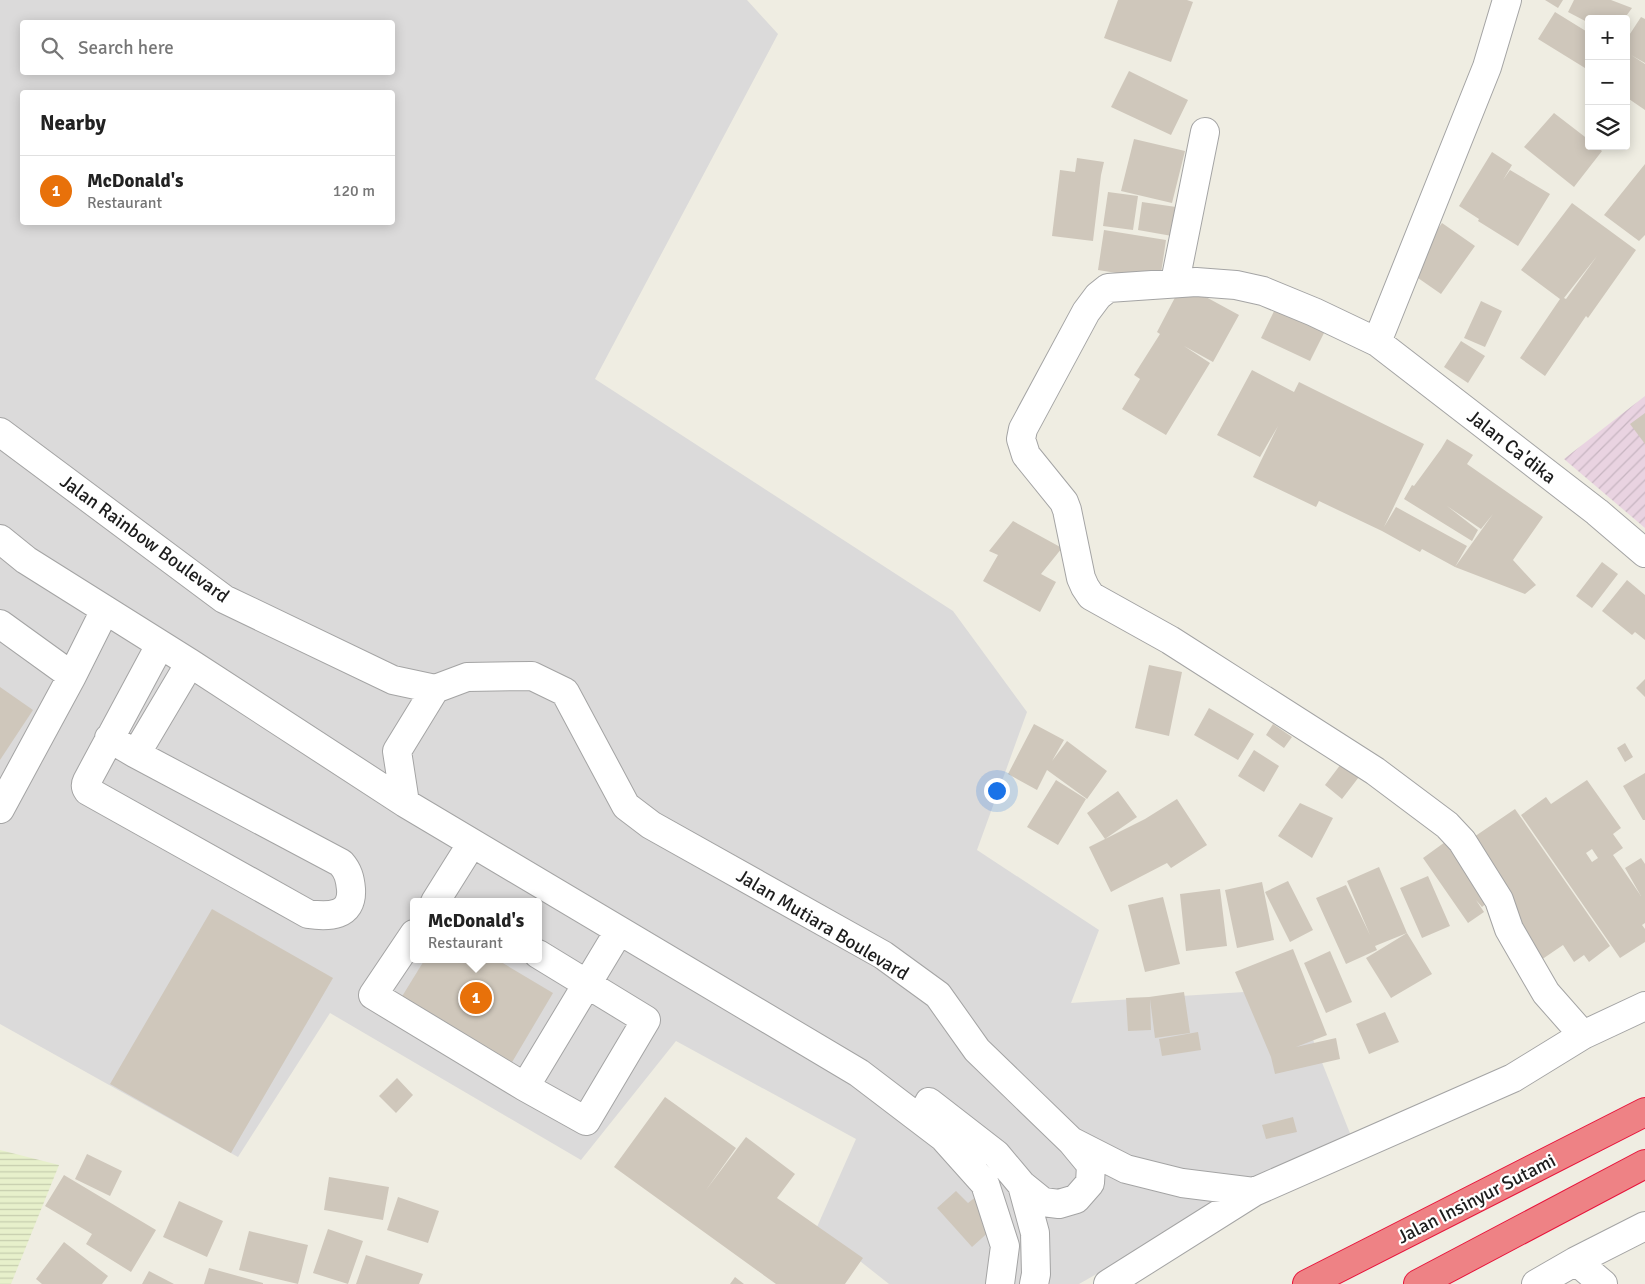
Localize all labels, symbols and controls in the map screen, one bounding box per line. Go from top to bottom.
map controls [1585,15,1630,150]
button: + [1585,15,1630,60]
search box [20,20,395,75]
icon: search [38,34,66,62]
text: Search here [78,36,174,60]
button: − [1585,60,1630,105]
button: layers [1585,105,1630,150]
text: Nearby [40,110,106,136]
text: McDonald's [87,169,183,193]
text: 1 [52,181,60,201]
text: 120 m [333,181,375,201]
text: Restaurant [87,193,162,213]
street label: Jalan Ca'dika [1462,405,1561,489]
street label: Jalan Rainbow Boulevard [55,469,234,608]
your location [984,778,1010,804]
street label: Jalan Mutiara Boulevard [732,864,913,986]
popup [410,898,542,963]
text: McDonald's [428,909,524,933]
text: Restaurant [428,933,503,953]
pin: 1 [460,979,492,1017]
street label: Jalan Insinyur Sutami [1393,1148,1560,1249]

